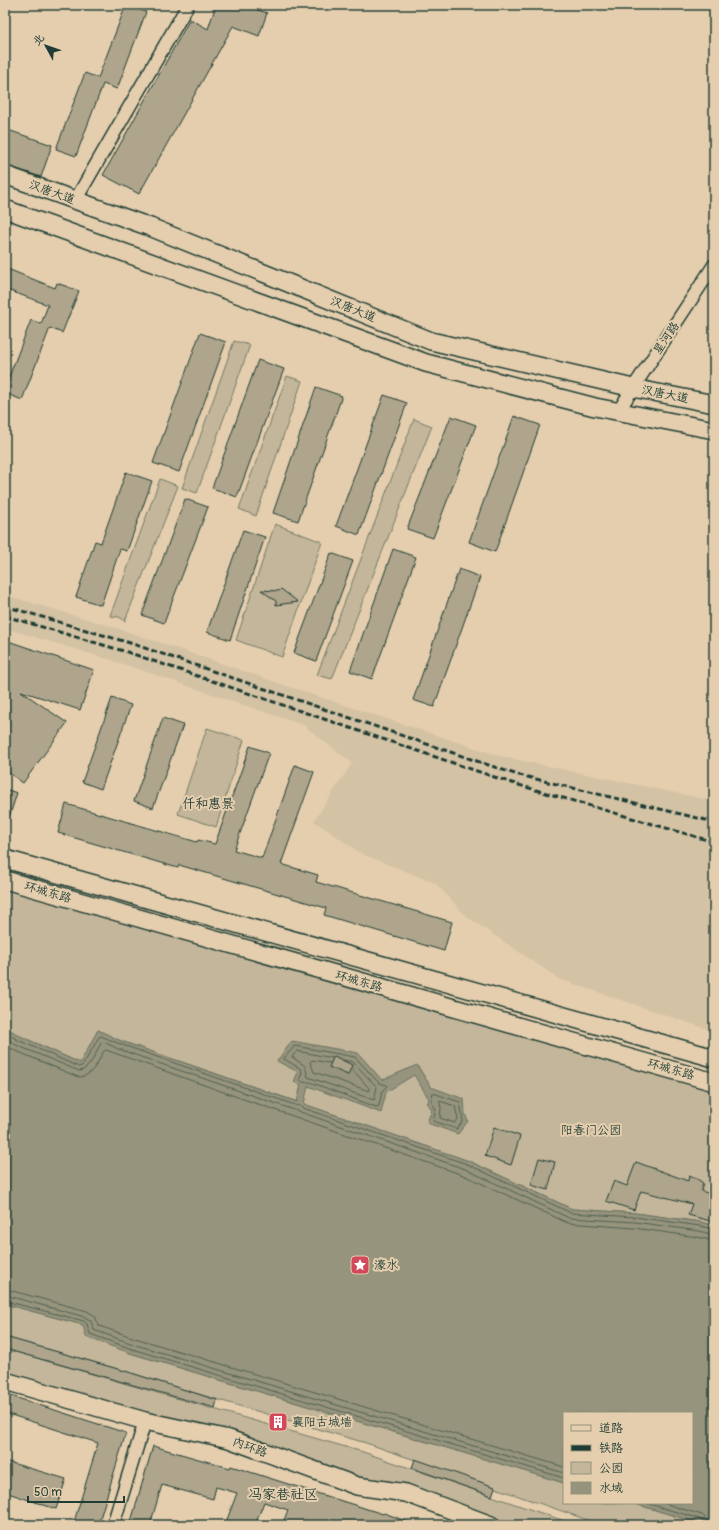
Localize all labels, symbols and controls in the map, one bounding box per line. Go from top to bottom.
north arrow [26,26,66,66]
text: 北 [30,32,47,48]
street label: 汉唐大道 [27,177,77,208]
street label: 汉唐大道 [328,294,378,325]
street label: 星河路 [650,319,683,357]
street label: 汉唐大道 [640,383,690,406]
district label: 仟和惠景 [182,796,234,812]
street label: 环城东路 [23,879,73,906]
street label: 环城东路 [334,968,384,995]
street label: 环城东路 [646,1056,696,1083]
park label: 阳春门公园 [561,1123,621,1138]
place icon: 濠水 [349,1254,371,1276]
place label: 濠水 [374,1258,399,1273]
building icon: 襄阳古城墙 [267,1411,289,1433]
legend [563,1412,693,1504]
place label: 襄阳古城墙 [292,1415,352,1430]
text: 道路 [599,1421,623,1436]
street label: 内环路 [230,1434,269,1461]
text: 铁路 [599,1441,623,1456]
text: 公园 [599,1461,623,1476]
scale bar [28,1478,124,1504]
text: 水域 [599,1481,623,1496]
text: 50 m [34,1485,62,1500]
district label: 冯家巷社区 [248,1486,318,1503]

